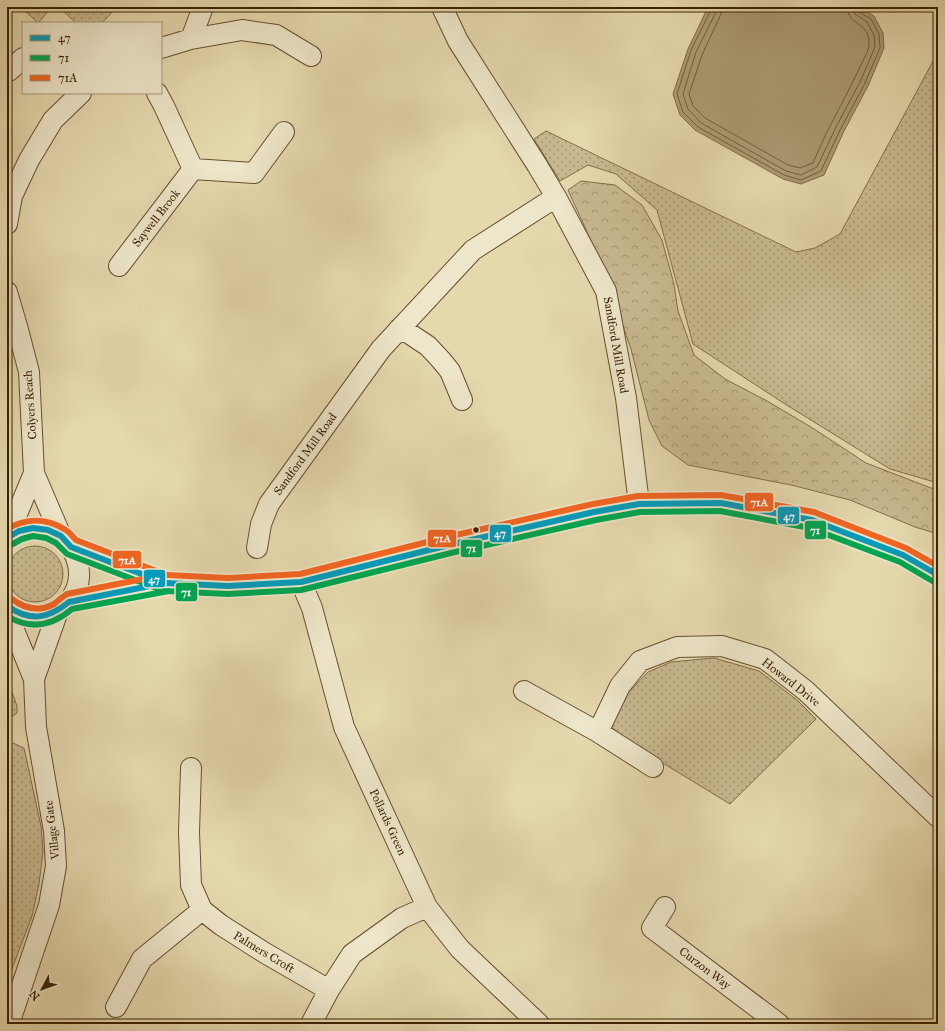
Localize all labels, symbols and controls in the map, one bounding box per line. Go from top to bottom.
legend [22,22,162,94]
text: 47 [58,31,71,45]
text: 71 [58,51,69,65]
text: 71A [58,71,77,85]
street label: Saywell Brook [129,186,183,250]
street label: Sandford Mill Road [601,296,631,394]
street label: Colyers Reach [21,370,39,440]
street label: Sandford Mill Road [271,410,339,498]
line badge: 71A [744,492,774,512]
text: 71A [750,496,768,509]
line badge: 47 [777,506,800,525]
text: 47 [783,510,795,524]
line badge: 71 [804,520,827,540]
line badge: 47 [489,524,512,543]
text: 71 [810,524,821,537]
unlabelled marker [471,525,481,535]
text: 47 [494,527,506,541]
line badge: 71A [427,529,457,548]
text: 71A [433,532,451,545]
line badge: 71 [460,539,483,558]
text: 71 [466,542,477,555]
line badge: 71A [112,550,142,569]
text: 71A [118,554,136,567]
line badge: 47 [143,569,166,588]
text: 47 [148,573,160,587]
line badge: 71 [175,582,198,602]
text: 71 [181,586,192,599]
street label: Howard Drive [759,655,823,709]
street label: Pollards Green [367,787,410,858]
street label: Village Gate [41,800,64,861]
street label: Palmers Croft [231,928,298,976]
street label: Curzon Way [676,944,734,992]
north arrow [22,969,62,1009]
text: N [26,987,43,1003]

